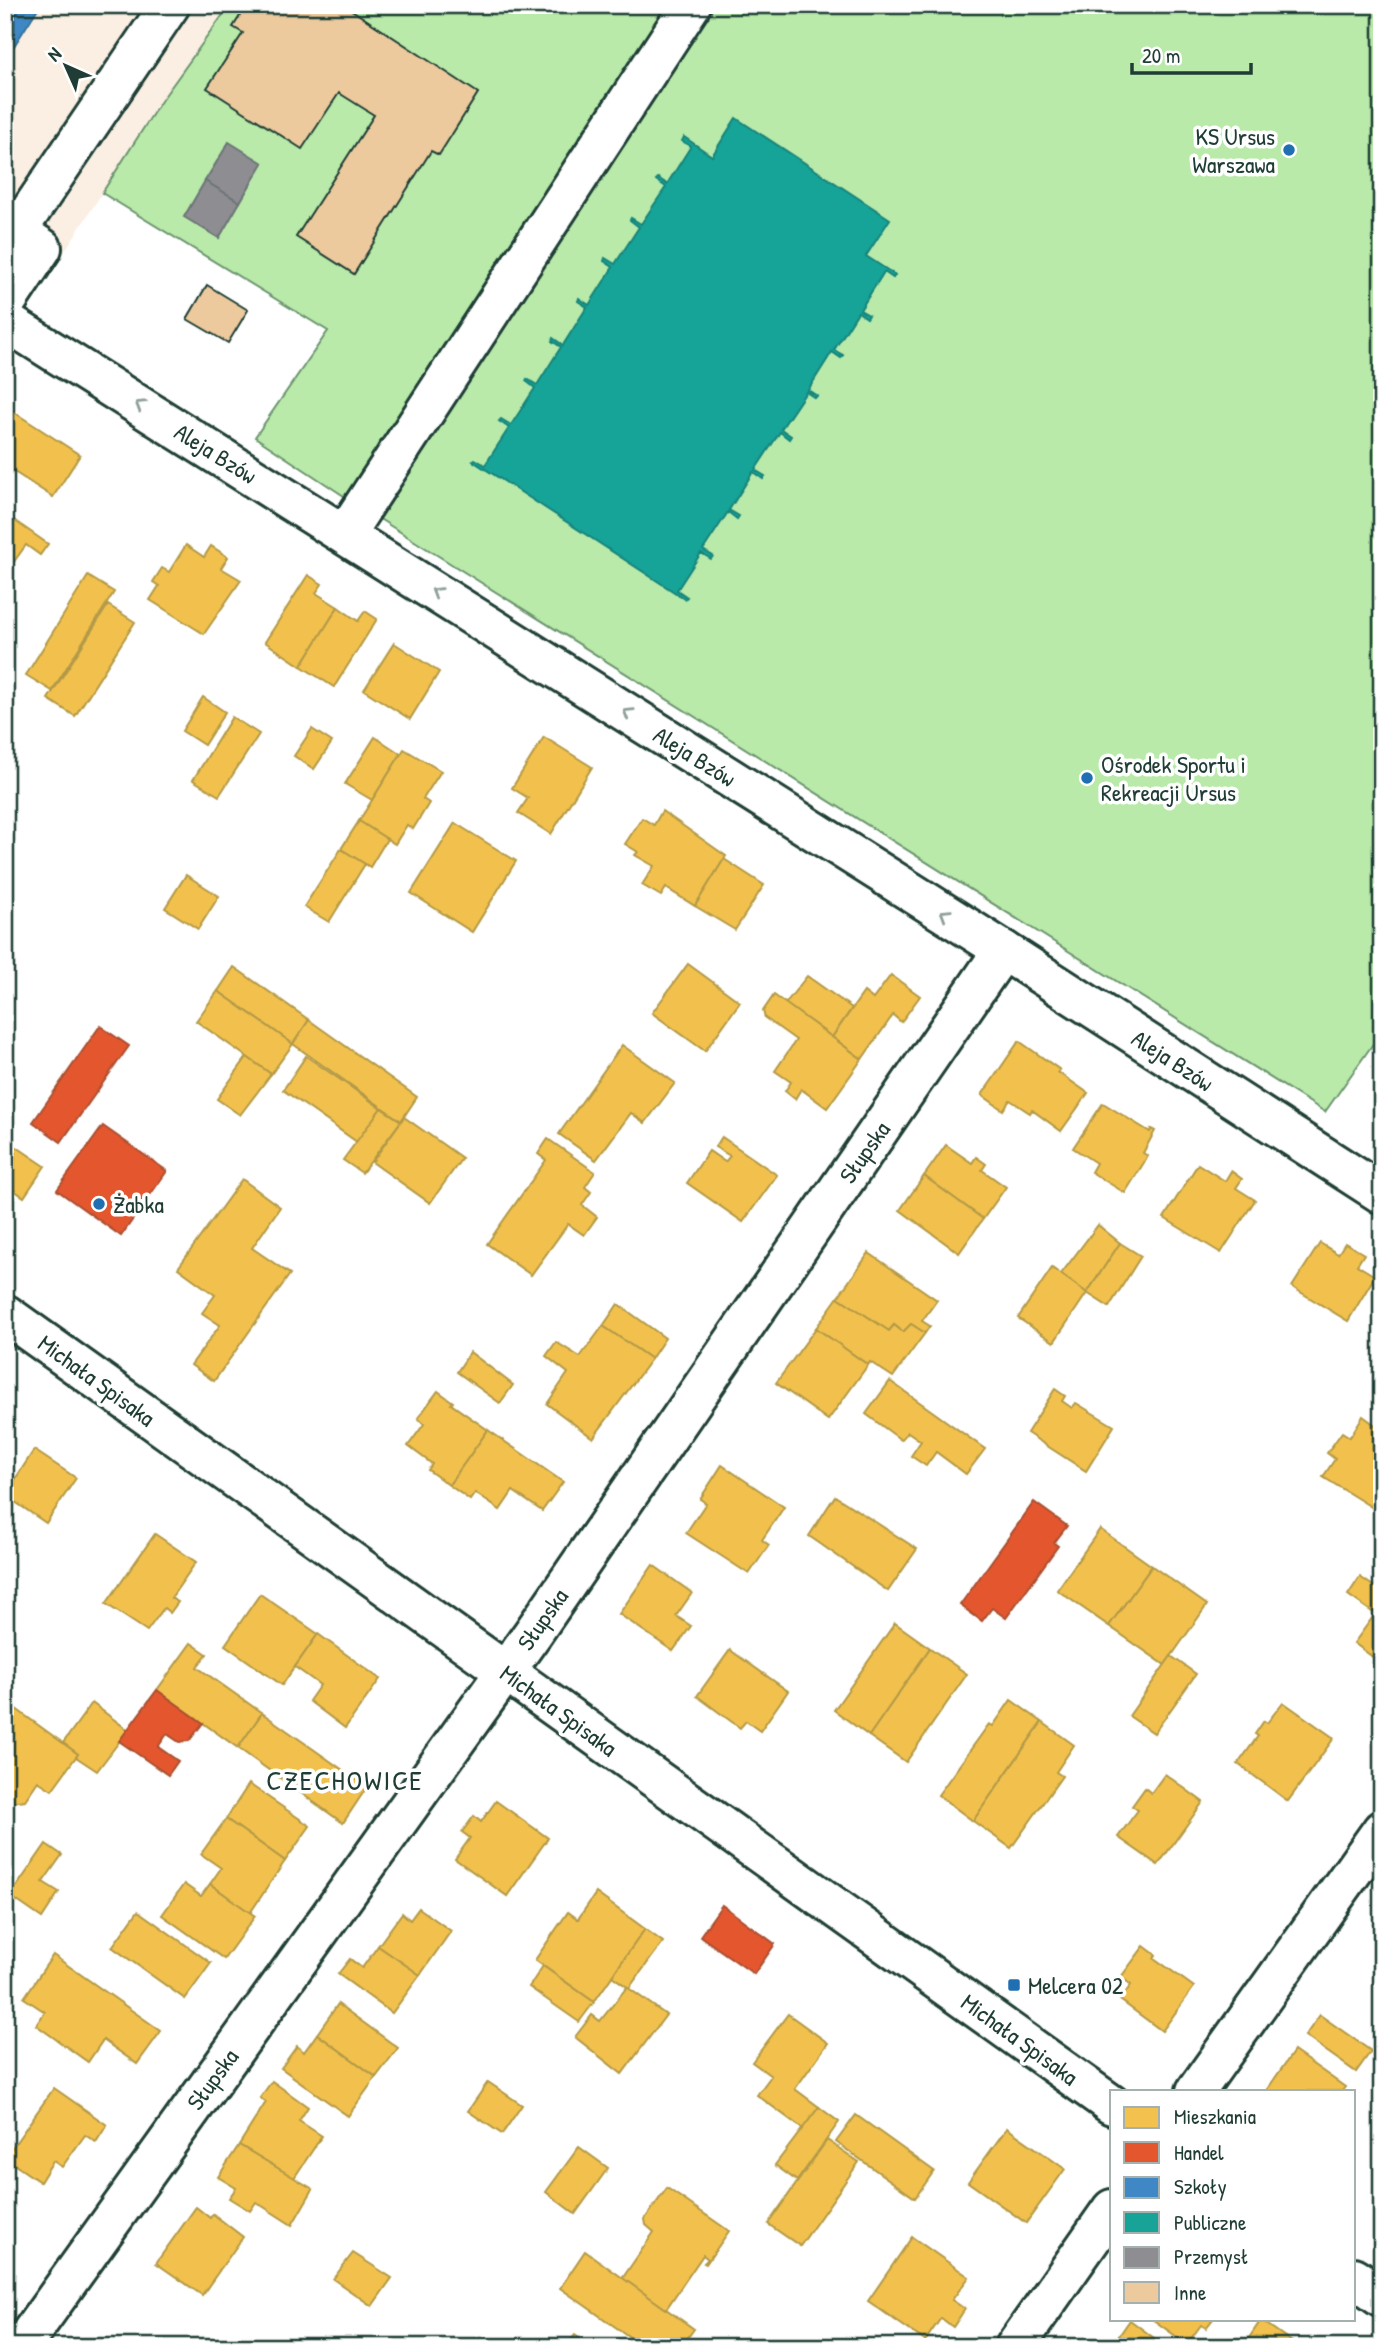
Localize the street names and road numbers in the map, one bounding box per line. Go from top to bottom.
street label: Aleja Bzów [169,415,263,491]
street label: Aleja Bzów [648,718,742,794]
street label: Aleja Bzów [1126,1022,1220,1098]
street label: Słupska [831,1115,897,1189]
street label: Michała Spisaka [32,1327,162,1433]
street label: Słupska [509,1582,575,1656]
street label: Michała Spisaka [494,1657,624,1763]
street label: Michała Spisaka [955,1986,1085,2092]
street label: Słupska [179,2042,245,2116]

